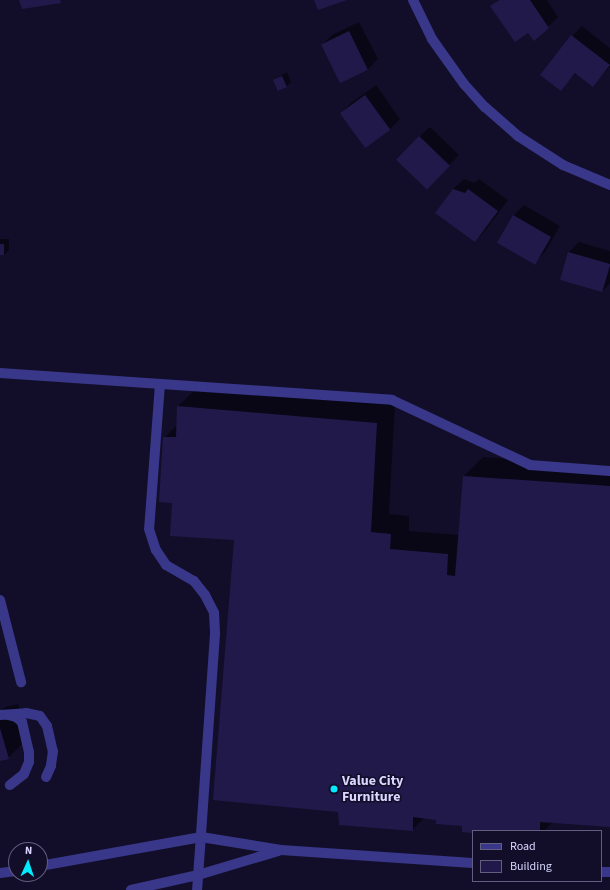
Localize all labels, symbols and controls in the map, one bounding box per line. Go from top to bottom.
place label: Value City Furniture [342,773,403,806]
marker: Value City Furniture [329,784,339,794]
legend [472,830,602,882]
text: Road [510,838,536,855]
north arrow [8,842,48,882]
text: N [25,843,33,858]
text: Building [510,858,552,875]

